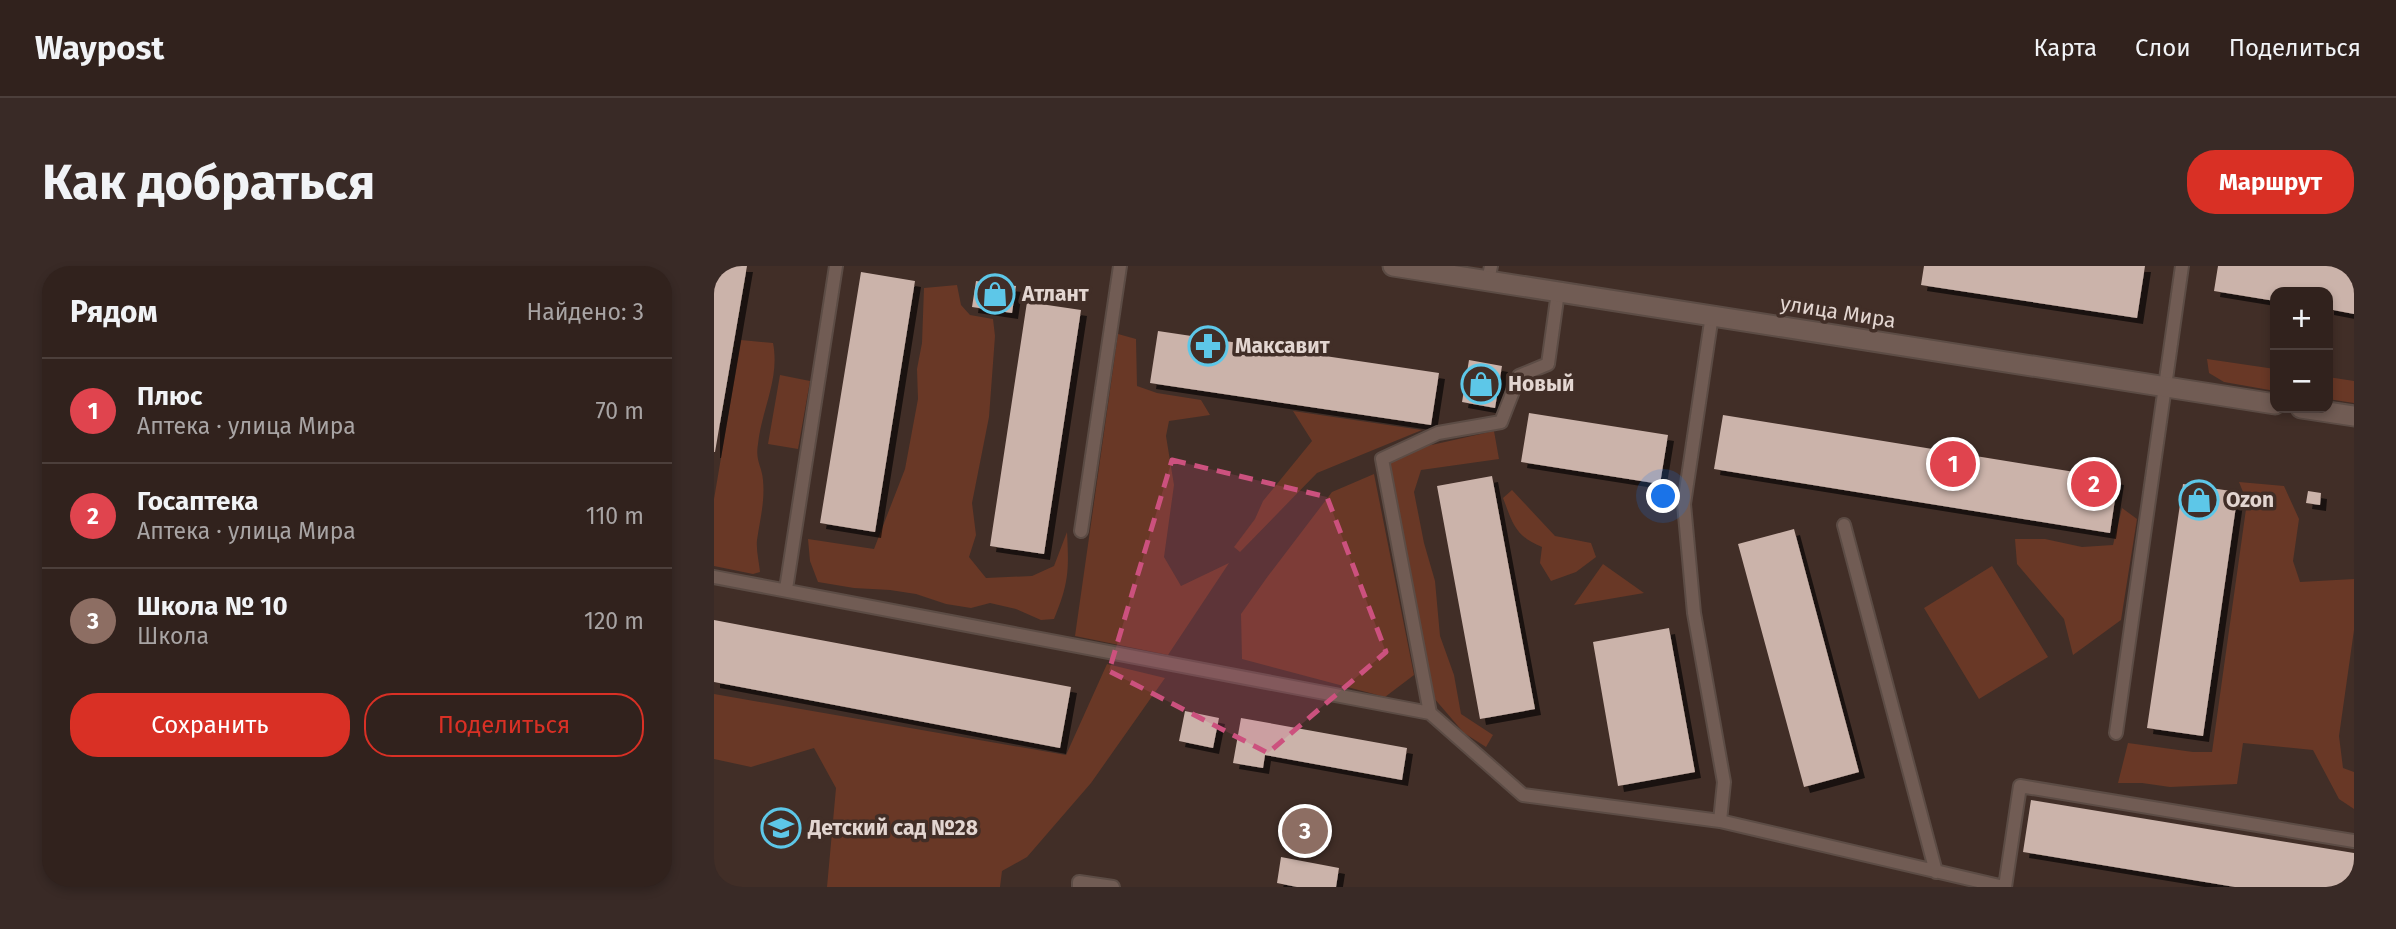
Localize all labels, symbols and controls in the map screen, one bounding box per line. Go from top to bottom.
text: Waypost [35,28,164,68]
text: Карта [2033,34,2097,62]
text: Слои [2135,34,2191,62]
text: Поделиться [2229,34,2361,62]
button: Маршрут [2187,150,2354,214]
text: Как добраться [42,153,375,212]
shop icon: Атлант [974,273,1016,315]
place label: Атлант [1021,281,1090,307]
map controls [2270,287,2333,413]
button: + [2270,287,2333,350]
street label: улица Мира [1778,290,1898,334]
text: Рядом [70,294,158,330]
text: Найдено: 3 [527,298,644,326]
pharmacy icon: Максавит [1187,325,1229,367]
place label: Максавит [1235,333,1331,359]
button: − [2270,350,2333,413]
shop icon: Новый [1460,363,1502,405]
place label: Новый [1508,371,1574,397]
text: Плюс [137,381,203,412]
text: 1 [88,397,98,425]
text: 70 m [595,397,644,425]
text: Аптека · улица Мира [137,412,356,440]
pin: 1 [1930,438,1976,490]
pin: 2 [2071,458,2117,510]
your location [1646,479,1680,513]
shop icon: Ozon [2178,479,2220,521]
text: Госаптека [137,486,259,517]
place label: Ozon [2226,487,2274,513]
text: 2 [87,502,99,530]
text: 110 m [586,502,644,530]
text: Аптека · улица Мира [137,517,356,545]
text: Школа № 10 [137,591,288,622]
text: 3 [87,607,99,635]
text: 120 m [584,607,644,635]
text: Школа [137,622,209,650]
button: Сохранить [70,693,350,757]
button: Поделиться [364,693,644,757]
pin: 3 [1282,805,1328,857]
school or university icon: Детский сад №28 [760,807,802,849]
place label: Детский сад №28 [807,815,978,841]

